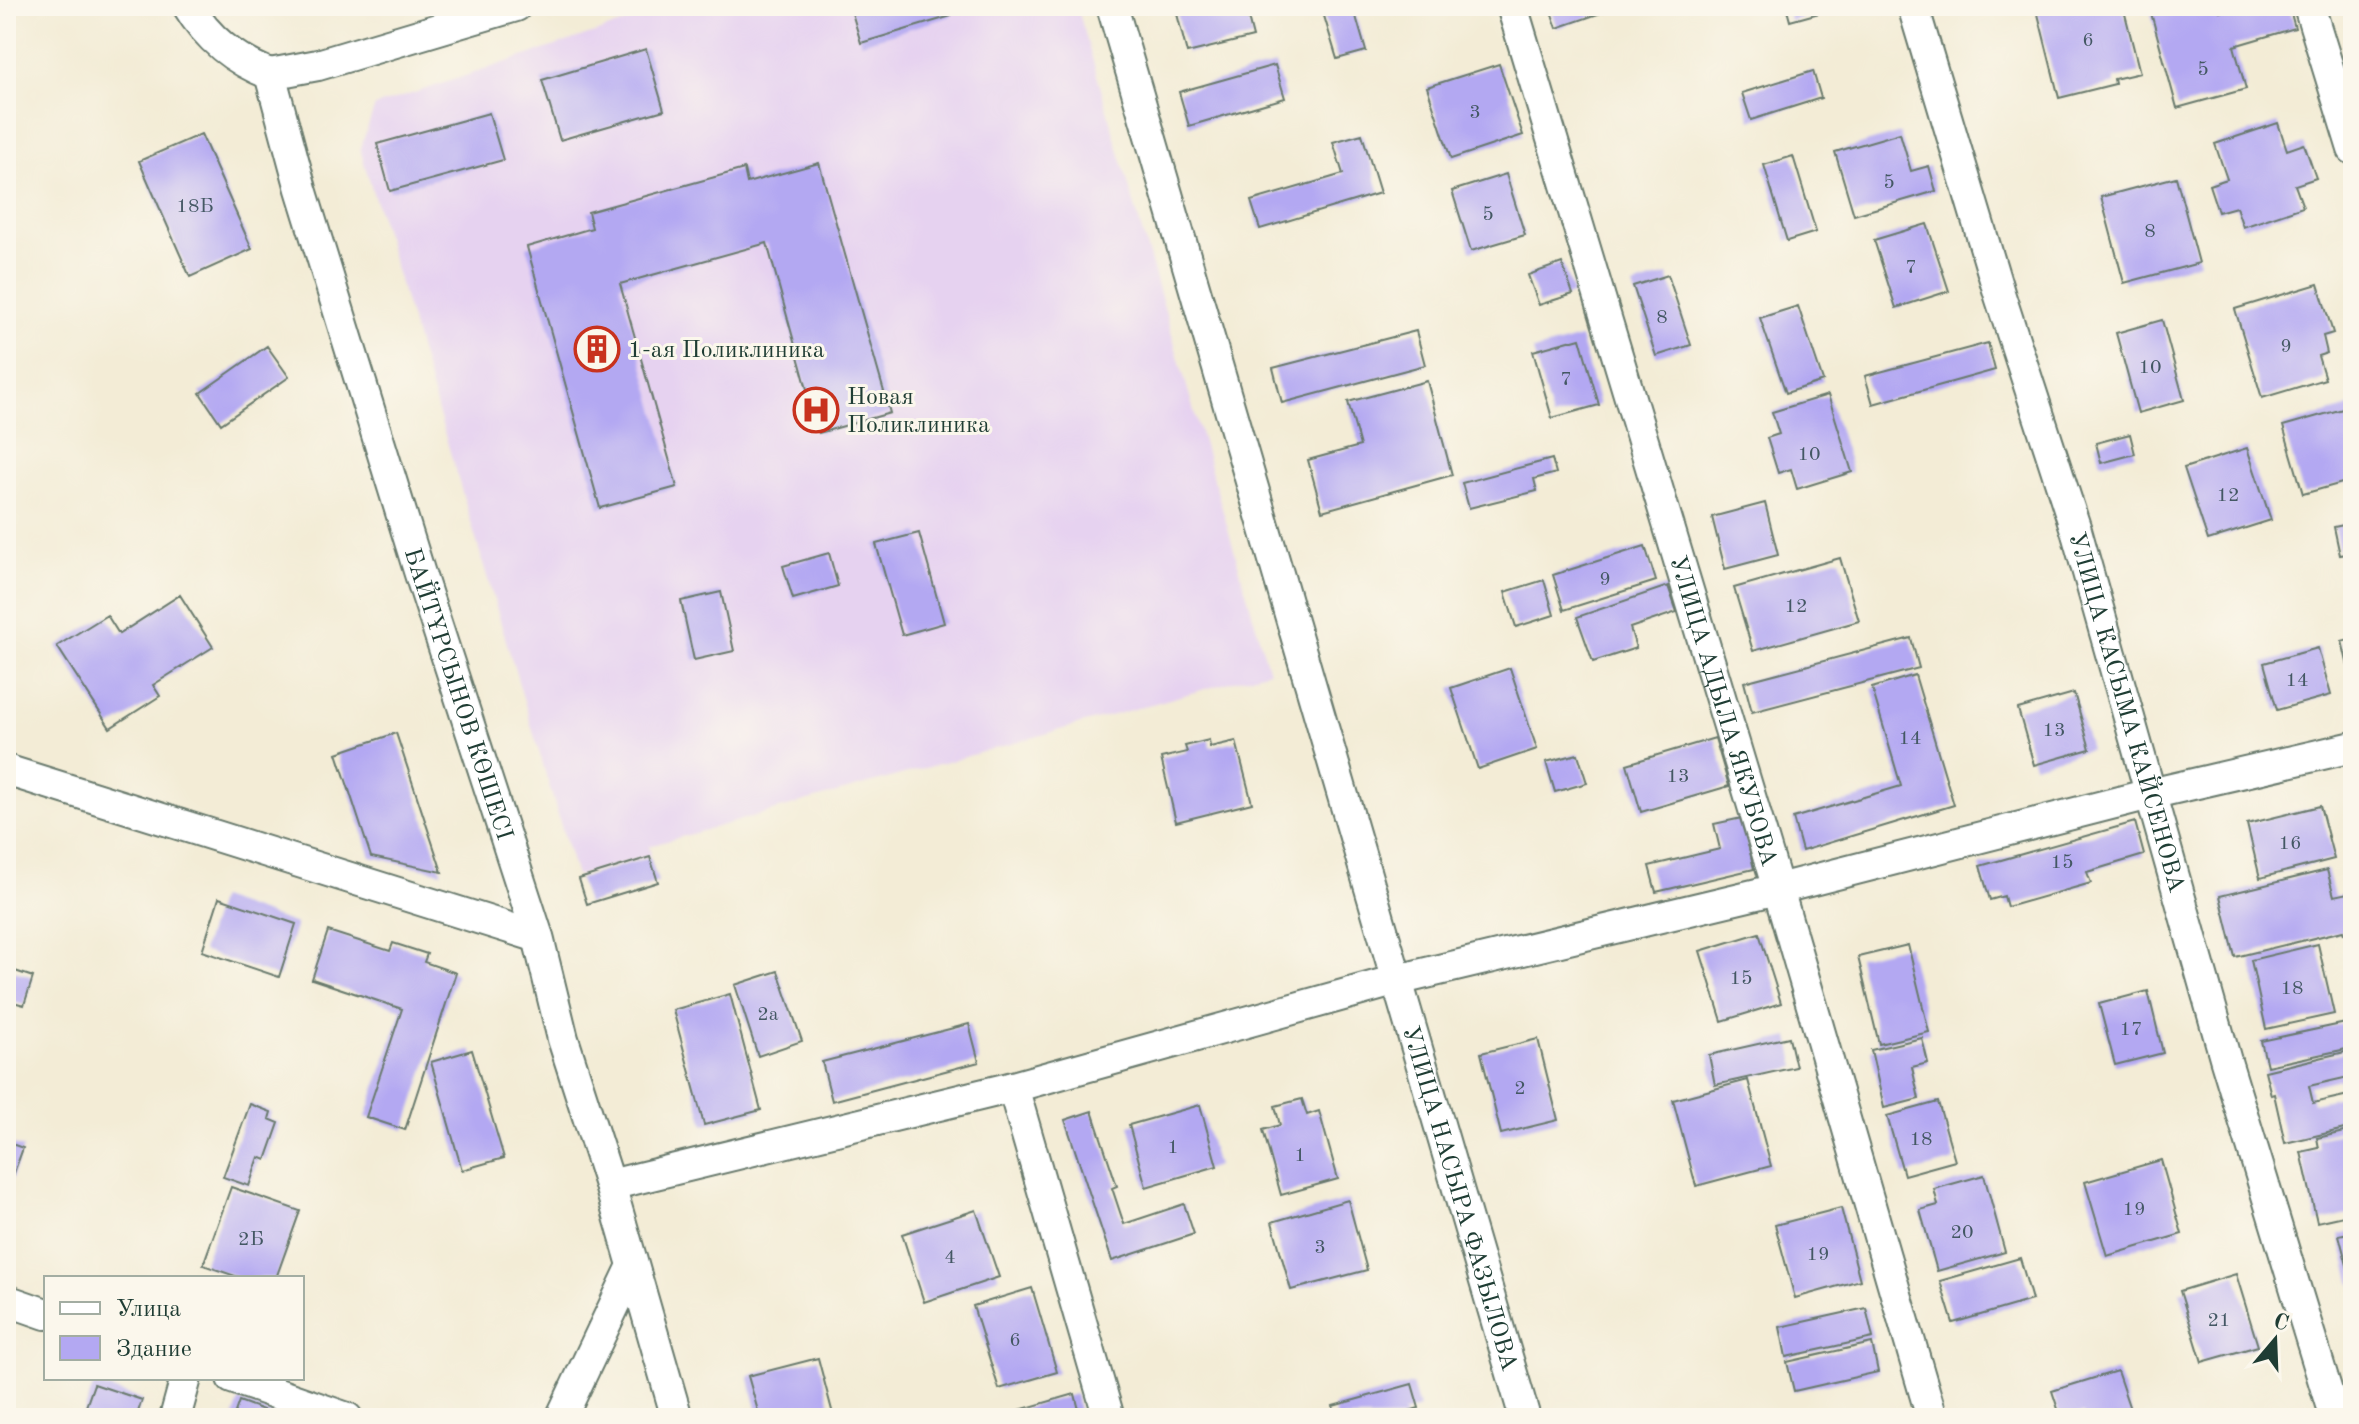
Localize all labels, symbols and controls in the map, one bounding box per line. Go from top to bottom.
house number: 6 [2082,31,2094,51]
house number: 5 [2197,60,2209,80]
house number: 3 [1469,103,1481,123]
house number: 5 [1883,173,1895,193]
house number: 18Б [176,197,214,217]
house number: 5 [1482,205,1494,225]
house number: 8 [2144,222,2156,242]
house number: 7 [1905,258,1917,278]
house number: 8 [1656,308,1668,328]
building icon: 1-ая Поликлиника [573,325,621,373]
house number: 9 [2280,337,2292,357]
place label: 1-ая Поликлиника [628,339,825,363]
house number: 10 [2138,358,2162,378]
house number: 7 [1560,370,1572,390]
hospital icon: Новая Поликлиника [792,386,840,434]
place label: Новая Поликлиника [847,386,990,438]
house number: 10 [1797,445,1821,465]
house number: 12 [2216,486,2240,506]
street label: УЛИЦА КАСЫМА КАЙСЕНОВА [2063,530,2188,895]
street label: БАЙТҰРСЫНОВ КӨШЕСІ [399,545,516,843]
street label: УЛИЦА АДЫЛА ЯКУБОВА [1664,553,1780,869]
house number: 9 [1599,570,1611,590]
house number: 12 [1784,597,1808,617]
house number: 14 [2285,671,2309,691]
house number: 13 [2042,721,2066,741]
house number: 14 [1898,729,1922,749]
house number: 13 [1666,767,1690,787]
house number: 16 [2278,834,2302,854]
house number: 15 [2050,853,2074,873]
house number: 15 [1729,969,1753,989]
house number: 18 [2280,979,2304,999]
house number: 2а [757,1005,779,1025]
house number: 17 [2119,1020,2143,1040]
street label: УЛИЦА НАСЫРА ФАЗЫЛОВА [1397,1023,1521,1374]
house number: 2 [1514,1079,1526,1099]
house number: 18 [1909,1130,1933,1150]
house number: 1 [1167,1138,1179,1158]
house number: 1 [1294,1146,1306,1166]
house number: 19 [2122,1200,2146,1220]
house number: 20 [1950,1223,1974,1243]
house number: 2Б [238,1230,264,1250]
house number: 3 [1314,1238,1326,1258]
house number: 19 [1806,1245,1830,1265]
house number: 4 [944,1248,956,1268]
legend [44,1276,304,1380]
text: Улица [116,1298,181,1322]
north arrow [2235,1300,2315,1380]
text: С [2270,1310,2291,1336]
house number: 21 [2207,1311,2231,1331]
house number: 6 [1009,1331,1021,1351]
text: Здание [116,1338,192,1362]

